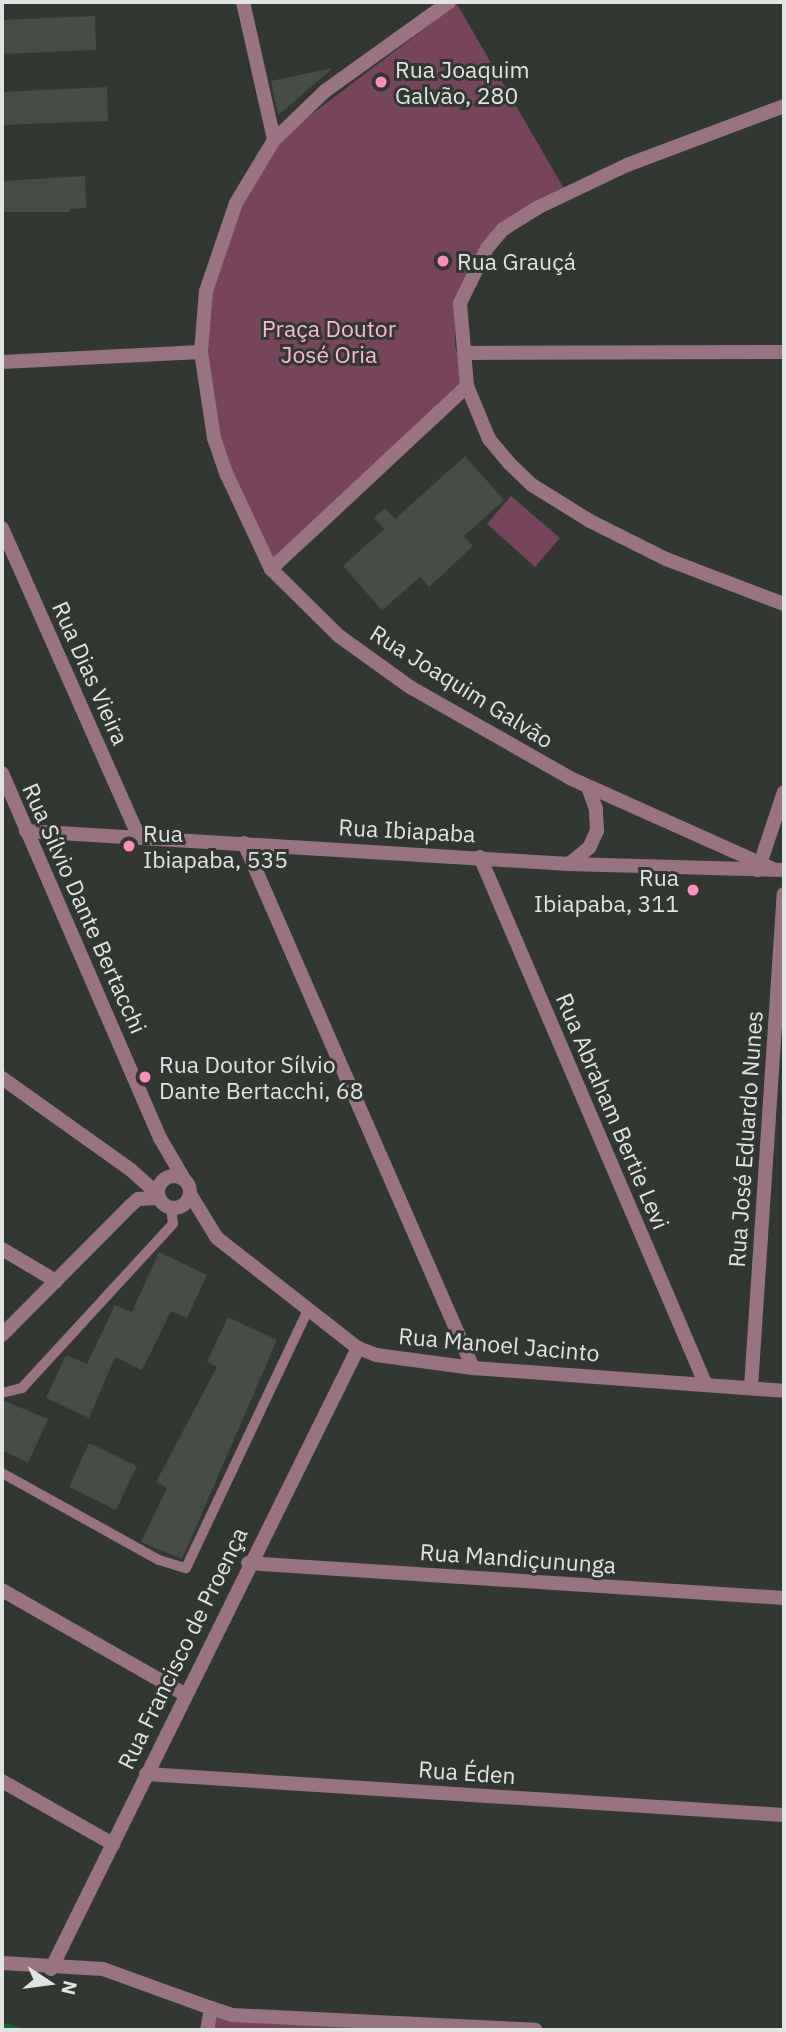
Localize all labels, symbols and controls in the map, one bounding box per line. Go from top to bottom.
place label: Rua Joaquim Galvão, 280 [395,55,530,109]
marker: Rua Joaquim Galvão, 280 [373,74,389,90]
place label: Rua Grauçá [457,247,576,275]
marker: Rua Grauçá [435,253,451,269]
park label: Praça Doutor José Oria [262,314,396,368]
street label: Rua Dias Vieira [47,597,135,749]
street label: Rua Joaquim Galvão [365,618,559,754]
street label: Rua Sílvio Dante Bertacchi [17,779,153,1037]
street label: Rua Ibiapaba [338,813,476,847]
place label: Rua Ibiapaba, 535 [143,819,288,873]
marker: Rua Ibiapaba, 535 [121,838,137,854]
place label: Rua Ibiapaba, 311 [534,863,679,917]
marker: Rua Ibiapaba, 311 [685,882,701,898]
street label: Rua Abraham Bertie Levi [551,989,675,1233]
street label: Rua José Eduardo Nunes [722,1010,768,1268]
place label: Rua Doutor Sílvio Dante Bertacchi, 68 [159,1050,363,1104]
marker: Rua Doutor Sílvio Dante Bertacchi, 68 [137,1069,153,1085]
street label: Rua Manoel Jacinto [397,1321,601,1367]
street label: Rua Francisco de Proença [111,1523,253,1773]
street label: Rua Mandiçununga [419,1537,617,1579]
street label: Rua Éden [417,1755,517,1789]
north arrow [14,1948,84,2018]
text: N [56,1978,83,1997]

